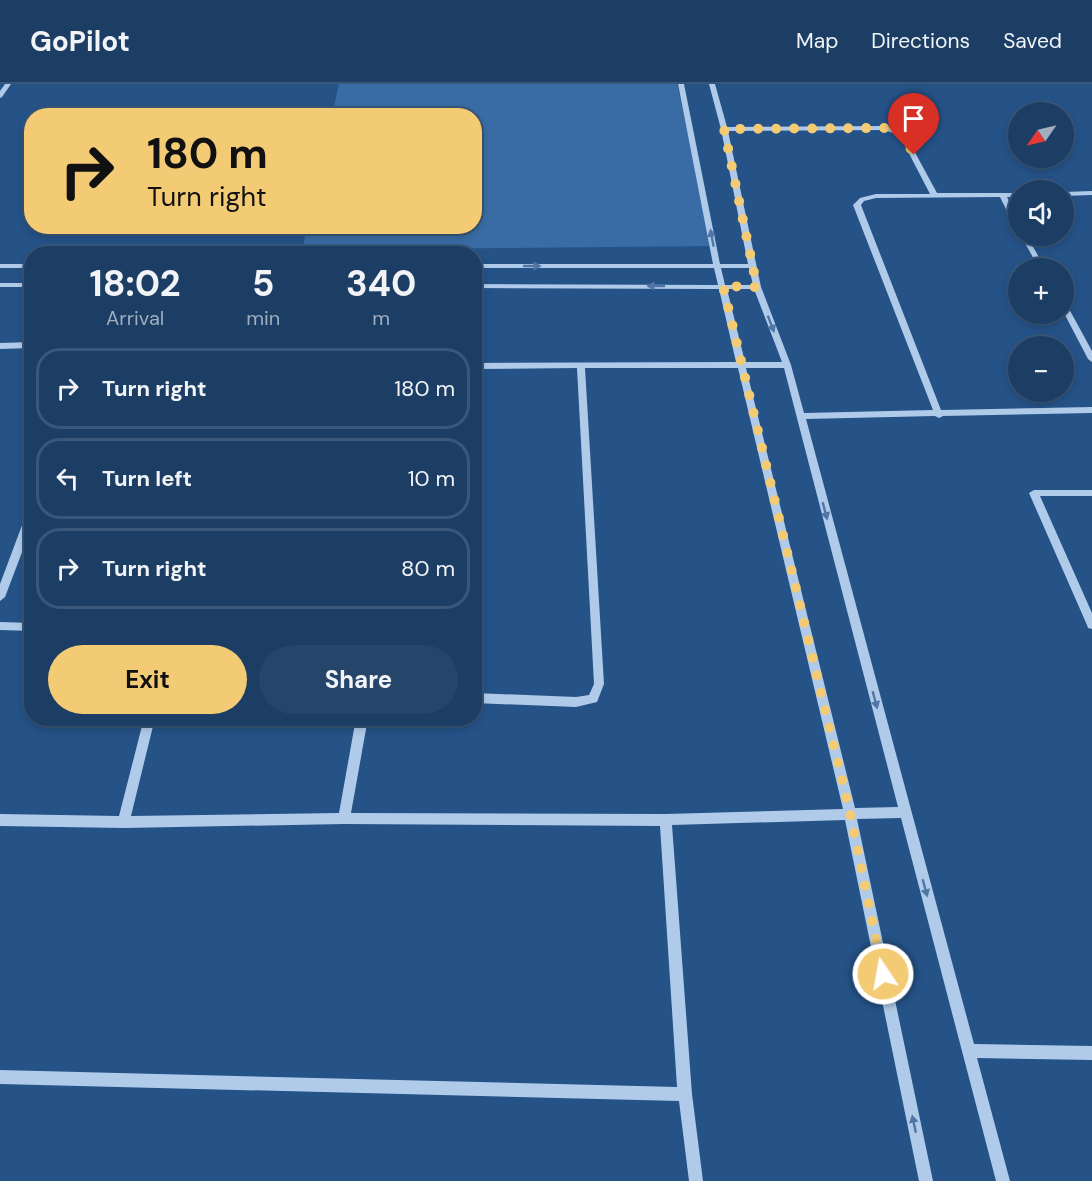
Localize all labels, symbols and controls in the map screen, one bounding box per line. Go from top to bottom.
text: GoPilot [30,23,130,60]
text: Map [796,27,838,55]
text: Directions [871,27,970,55]
text: Saved [1003,27,1062,55]
pin [888,93,939,155]
icon: arrive [897,102,930,135]
north arrow [1008,102,1074,168]
map controls [1008,102,1074,402]
text: 180 m [147,126,268,181]
icon: right [48,132,126,210]
text: Turn right [147,179,267,214]
button: sound [1008,180,1074,246]
one-way arrow [707,228,716,247]
button: + [1008,258,1074,324]
text: 18:02 [90,260,181,307]
text: 5 [252,260,274,307]
text: 340 [346,260,416,307]
one-way arrow [523,261,542,271]
one-way arrow [647,281,666,291]
text: Arrival [106,305,164,331]
text: min [246,305,280,331]
text: m [372,305,390,331]
one-way arrow [767,315,776,333]
button: − [1008,336,1074,402]
icon: right [51,372,84,405]
text: Turn right [102,374,207,403]
text: 180 m [394,374,455,403]
icon: left [51,462,84,495]
text: Turn left [102,464,192,493]
text: 10 m [408,464,455,493]
one-way arrow [821,502,831,520]
icon: right [51,552,84,585]
text: Turn right [102,554,207,583]
text: 80 m [401,554,455,583]
button: Exit [48,645,247,714]
button: Share [259,645,458,714]
one-way arrow [871,690,881,709]
one-way arrow [921,879,931,897]
position arrow [851,942,915,1006]
one-way arrow [909,1114,918,1133]

